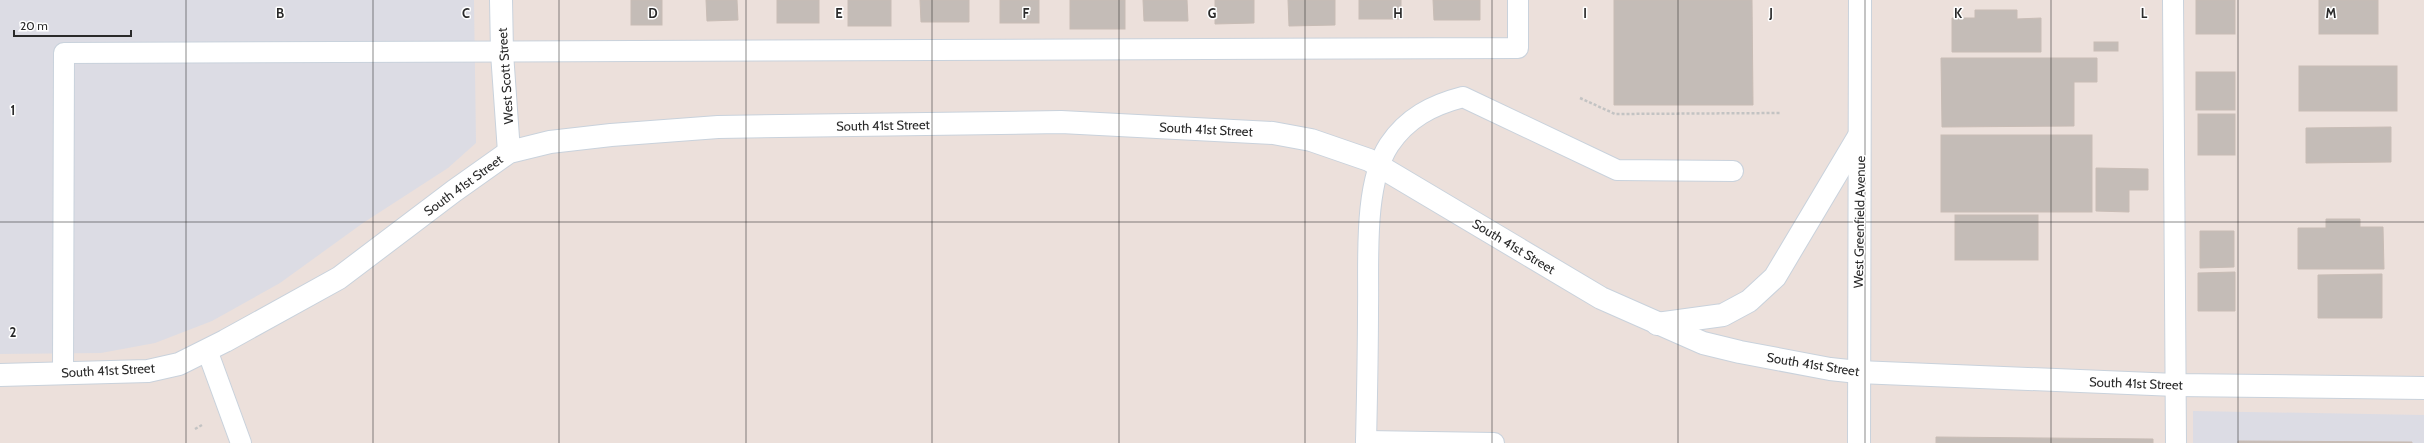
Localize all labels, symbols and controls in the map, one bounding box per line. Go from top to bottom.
text: B [276,5,284,21]
text: C [462,5,470,21]
text: D [648,5,658,21]
text: E [835,5,843,21]
text: F [1023,5,1030,21]
text: G [1208,5,1217,21]
text: H [1393,5,1403,21]
text: I [1583,5,1587,21]
text: J [1768,5,1773,21]
text: K [1954,5,1963,21]
text: L [2141,5,2148,21]
text: M [2326,5,2337,21]
scale bar [14,12,131,38]
text: 20 m [20,18,48,33]
street label: West Scott Street [494,27,516,125]
text: 1 [11,102,15,118]
street label: South 41st Street [836,116,931,134]
street label: South 41st Street [1159,119,1254,139]
street label: South 41st Street [420,151,506,219]
street label: West Greenfield Avenue [1850,155,1868,288]
street label: South 41st Street [1470,215,1559,277]
text: 2 [10,324,17,340]
street label: South 41st Street [1765,349,1861,379]
street label: South 41st Street [61,360,156,380]
street label: South 41st Street [2089,373,2184,393]

